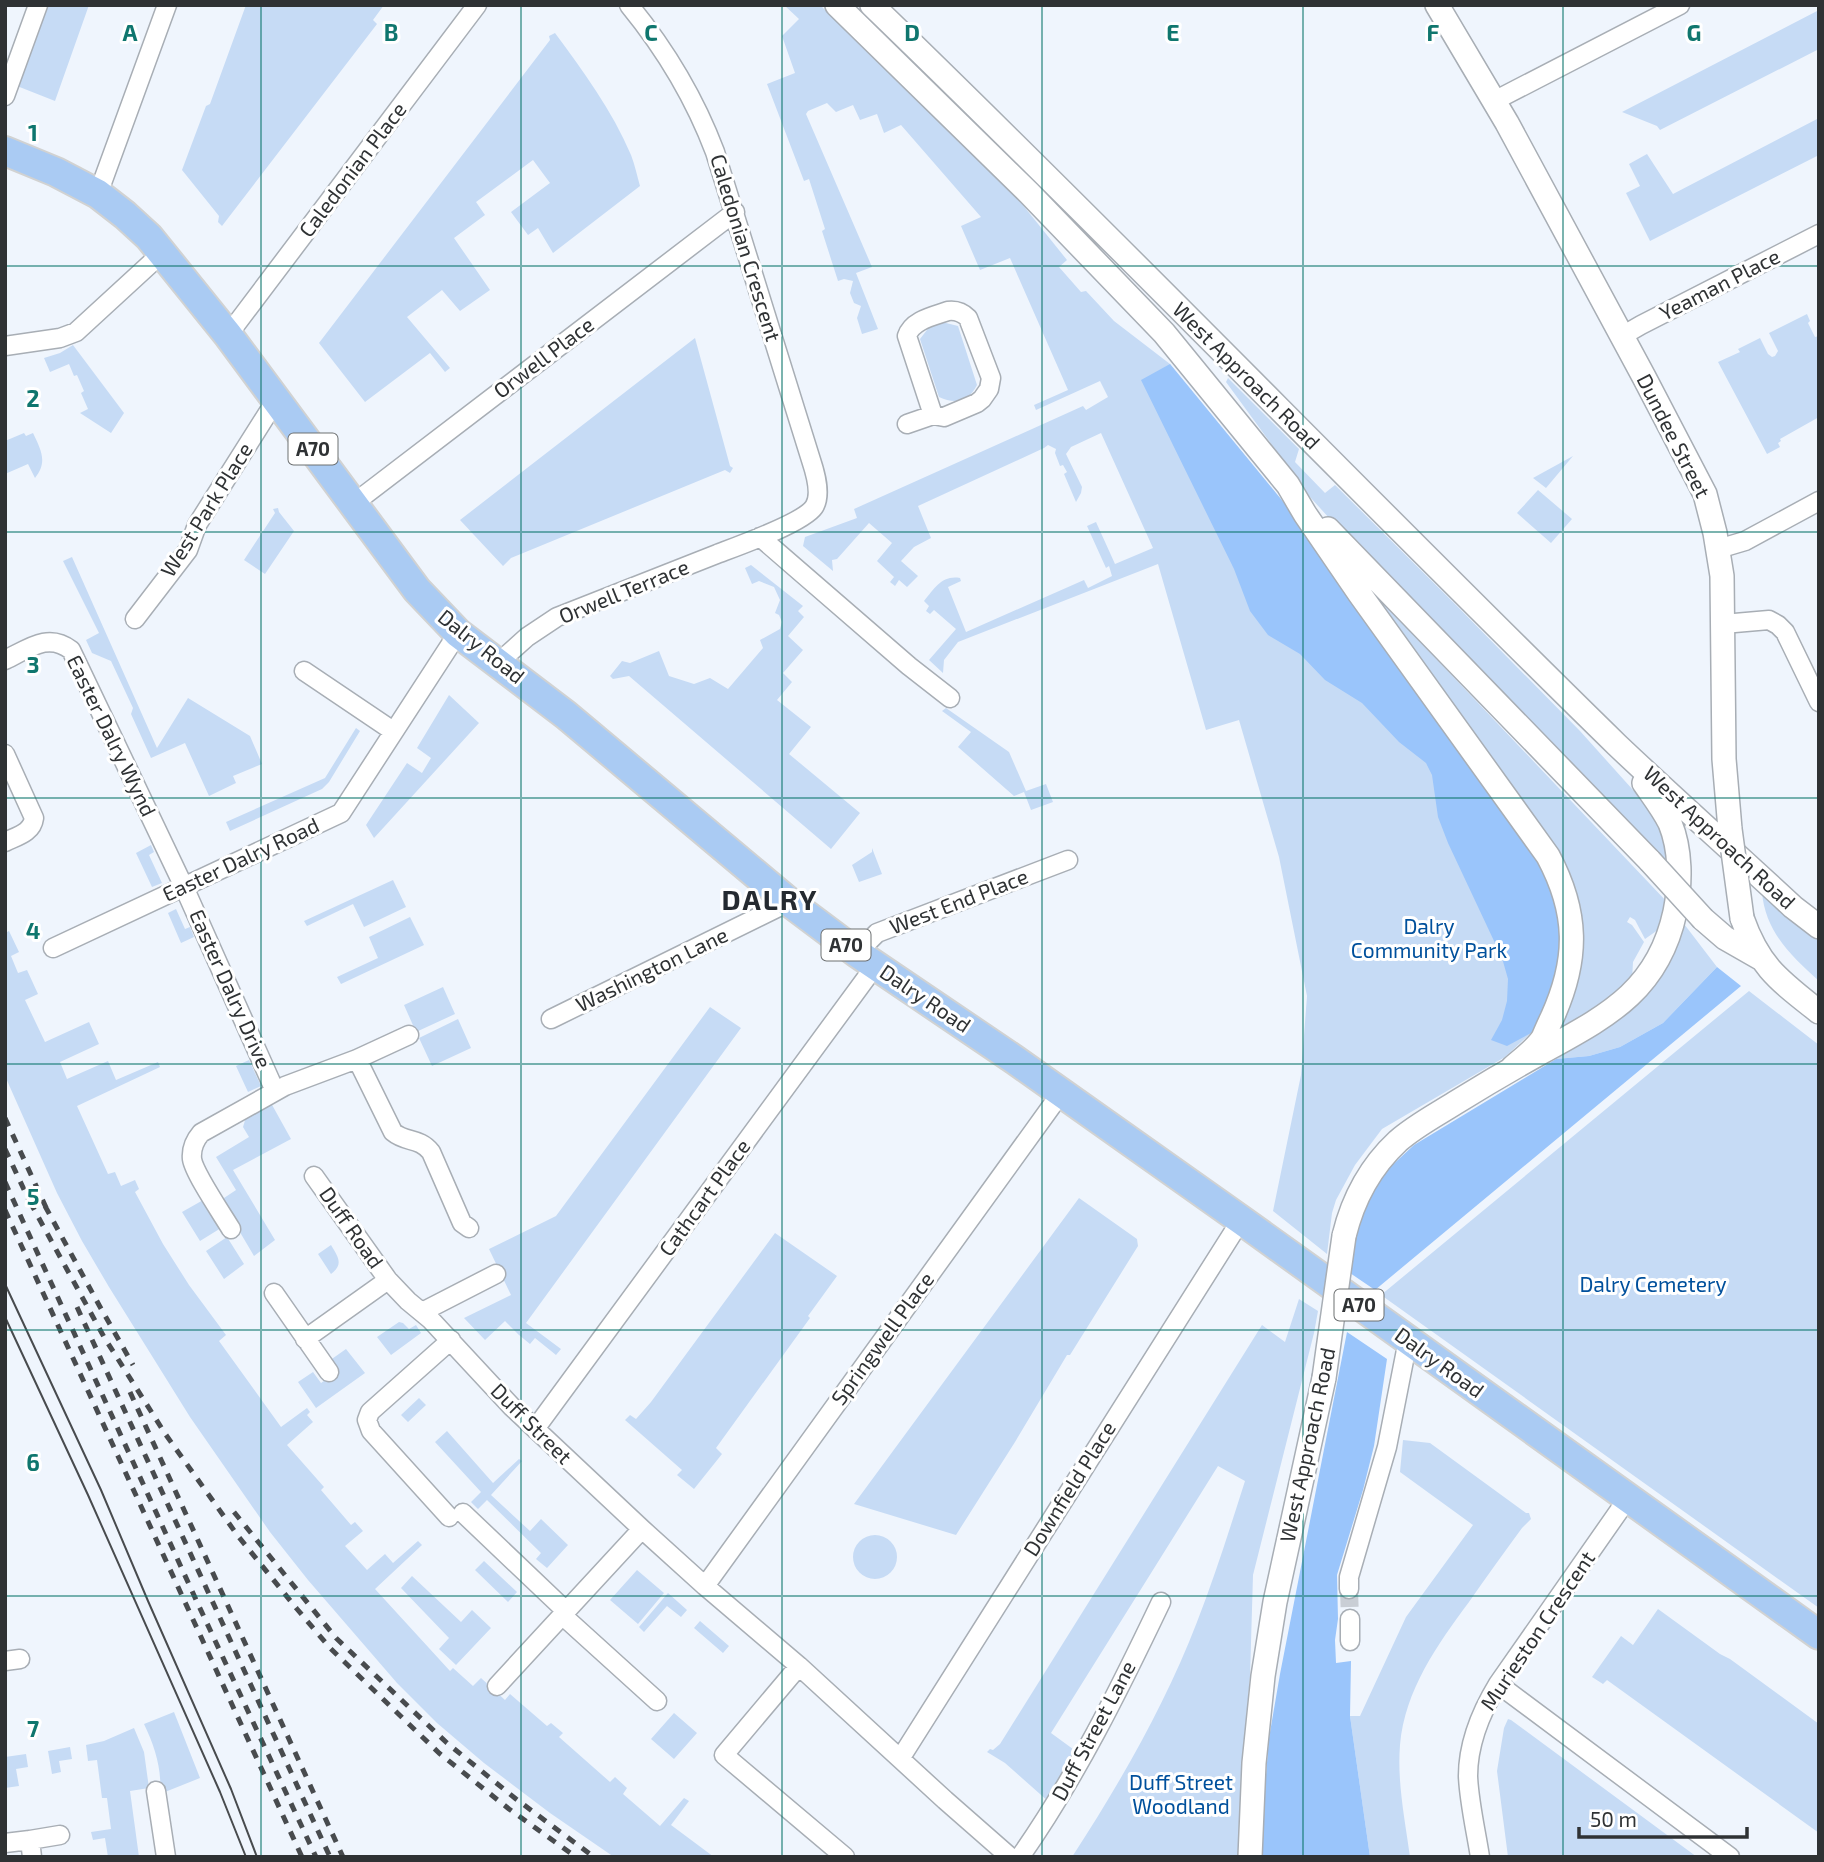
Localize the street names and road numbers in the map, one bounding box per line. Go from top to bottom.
street label: Caledonian Place [293,97,411,241]
street label: Caledonian Crescent [706,151,787,344]
street label: Yeaman Place [1655,243,1784,325]
street label: West Approach Road [1168,296,1326,454]
street label: Orwell Place [488,311,598,403]
street label: Dundee Street [1632,369,1716,501]
road number: A70 [288,433,338,464]
street label: West Park Place [155,438,257,581]
street label: Orwell Terrace [555,553,692,628]
street label: Dalry Road [434,603,530,688]
street label: Easter Dalry Wynd [62,651,162,820]
street label: West Approach Road [1639,760,1801,914]
street label: Easter Dalry Road [158,811,323,906]
street label: West End Place [886,863,1031,938]
street label: Easter Dalry Drive [185,905,278,1072]
street label: Washington Lane [571,921,731,1016]
road number: A70 [822,930,870,960]
street label: Dalry Road [876,958,976,1037]
street label: Cathcart Place [653,1134,754,1260]
street label: Duff Road [315,1182,389,1273]
street label: Springwell Place [825,1267,938,1409]
road number: A70 [1334,1289,1384,1320]
street label: Dalry Road [1391,1321,1489,1402]
street label: West Approach Road [1274,1345,1339,1544]
street label: Duff Street [486,1377,578,1469]
street label: Downfield Place [1017,1416,1120,1560]
street label: Murieston Crescent [1474,1546,1599,1714]
street label: Duff Street Lane [1045,1656,1140,1804]

